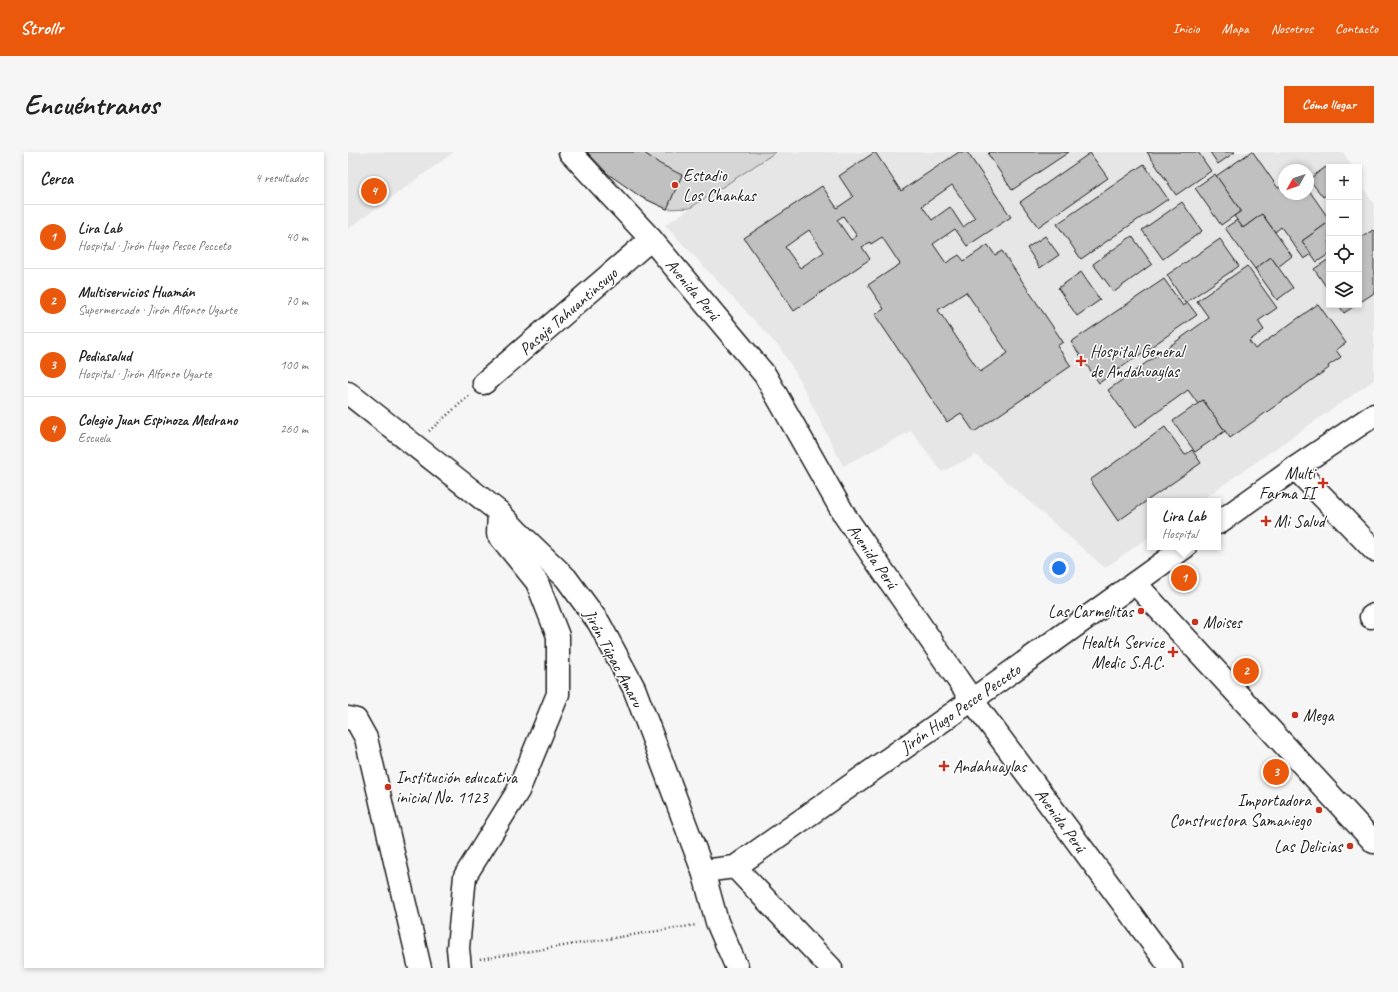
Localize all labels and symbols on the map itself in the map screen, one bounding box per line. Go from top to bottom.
north arrow [1278,164,1314,200]
place label: Estadio Los Chankas [683,165,757,206]
pin: 4 [361,176,387,206]
marker: Estadio Los Chankas [670,180,680,190]
street label: Avenida Perú [661,254,725,326]
street label: Pasaje Tahuantinsuyo [515,262,622,360]
place label: Hospital General de Andahuaylas [1090,341,1187,382]
marker: Hospital General de Andahuaylas [1075,355,1087,367]
place label: Multi Farma II [1259,463,1319,504]
marker: Multi Farma II [1318,478,1328,488]
place label: Mi Salud [1274,511,1328,532]
marker: Mi Salud [1261,516,1271,526]
street label: Avenida Perú [843,520,903,594]
your location [1049,558,1069,578]
pin: 1 [1171,563,1197,593]
place label: Las Carmelitas [1048,601,1135,622]
street label: Jirón Túpac Amaru [579,605,649,712]
marker: Las Carmelitas [1136,606,1146,616]
place label: Moises [1203,612,1243,633]
marker: Moises [1190,617,1200,627]
place label: Health Service Medic S.A.C. [1081,632,1165,673]
marker: Health Service Medic S.A.C. [1167,646,1179,658]
pin: 2 [1233,656,1259,686]
street label: Jirón Hugo Pesce Pecceto [895,659,1025,758]
place label: Mega [1303,705,1335,726]
marker: Mega [1290,710,1300,720]
place label: Andahuaylas [953,756,1028,777]
pin: 3 [1263,757,1289,787]
marker: Andahuaylas [938,760,950,772]
place label: Institución educativa inicial No. 1123 [396,767,518,808]
marker: Institución educativa inicial No. 1123 [383,782,393,792]
street label: Avenida Perú [1030,784,1092,858]
place label: Importadora Constructora Samaniego [1169,790,1313,831]
marker: Importadora Constructora Samaniego [1314,805,1324,815]
place label: Las Delicias [1274,836,1344,857]
marker: Las Delicias [1345,841,1355,851]

